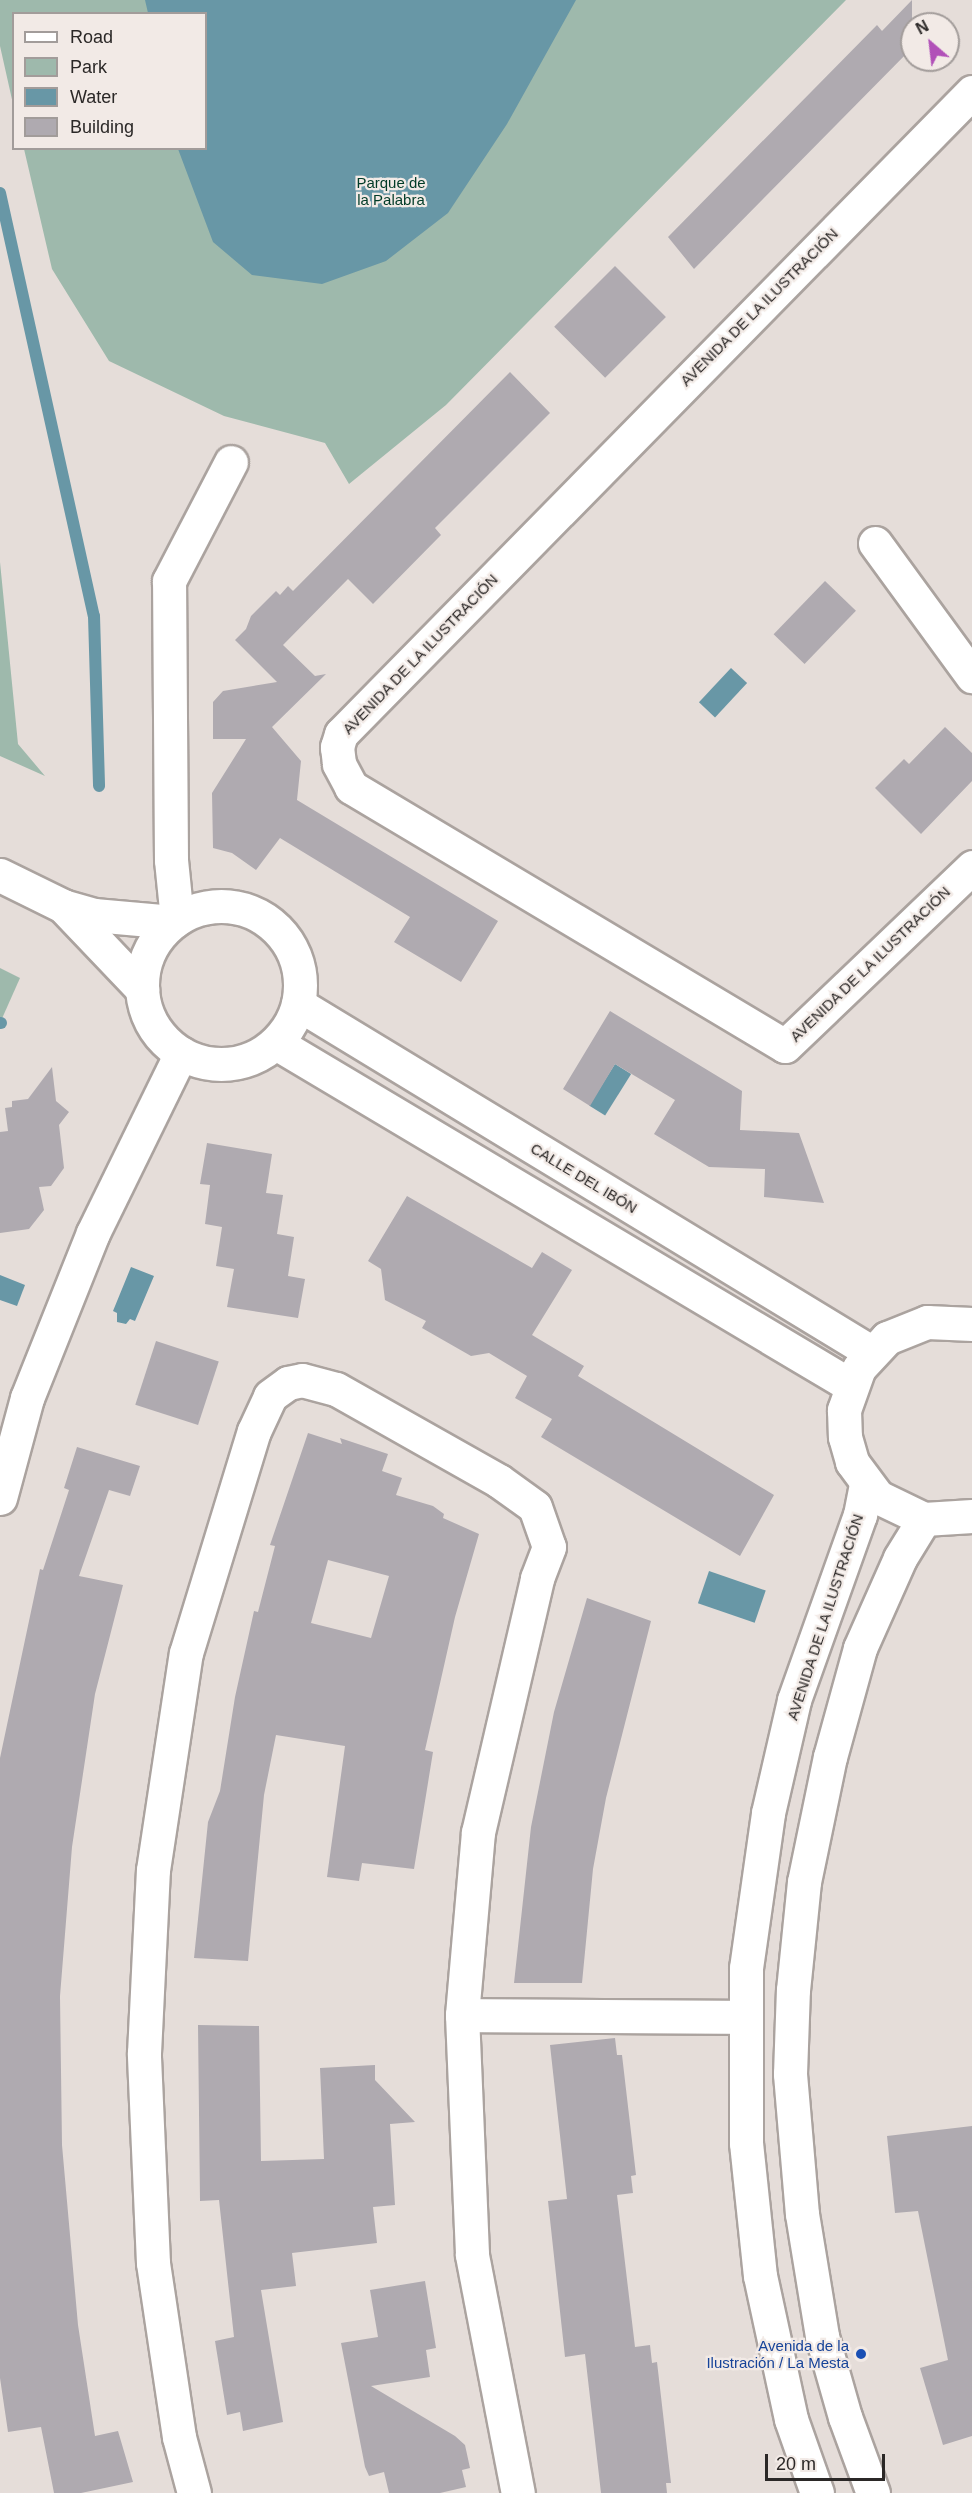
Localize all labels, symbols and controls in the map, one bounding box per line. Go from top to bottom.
legend [12,12,207,150]
north arrow [900,12,960,72]
text: N [913,17,931,38]
text: Road [70,27,113,47]
text: Park [70,57,107,77]
text: Water [70,87,117,107]
text: Building [70,117,134,137]
park label: Parque de la Palabra [356,173,426,208]
street label: AVENIDA DE LA ILUSTRACIÓN [676,224,842,390]
street label: AVENIDA DE LA ILUSTRACIÓN [338,570,502,738]
street label: AVENIDA DE LA ILUSTRACIÓN [786,882,954,1046]
street label: CALLE DEL IBÓN [527,1139,641,1217]
street label: AVENIDA DE LA ILUSTRACIÓN [783,1511,867,1723]
place label: Avenida de la Ilustración / La Mesta [706,2336,849,2371]
marker: Avenida de la Ilustración / La Mesta [854,2347,868,2361]
scale bar [768,2442,888,2480]
text: 20 m [776,2454,816,2474]

